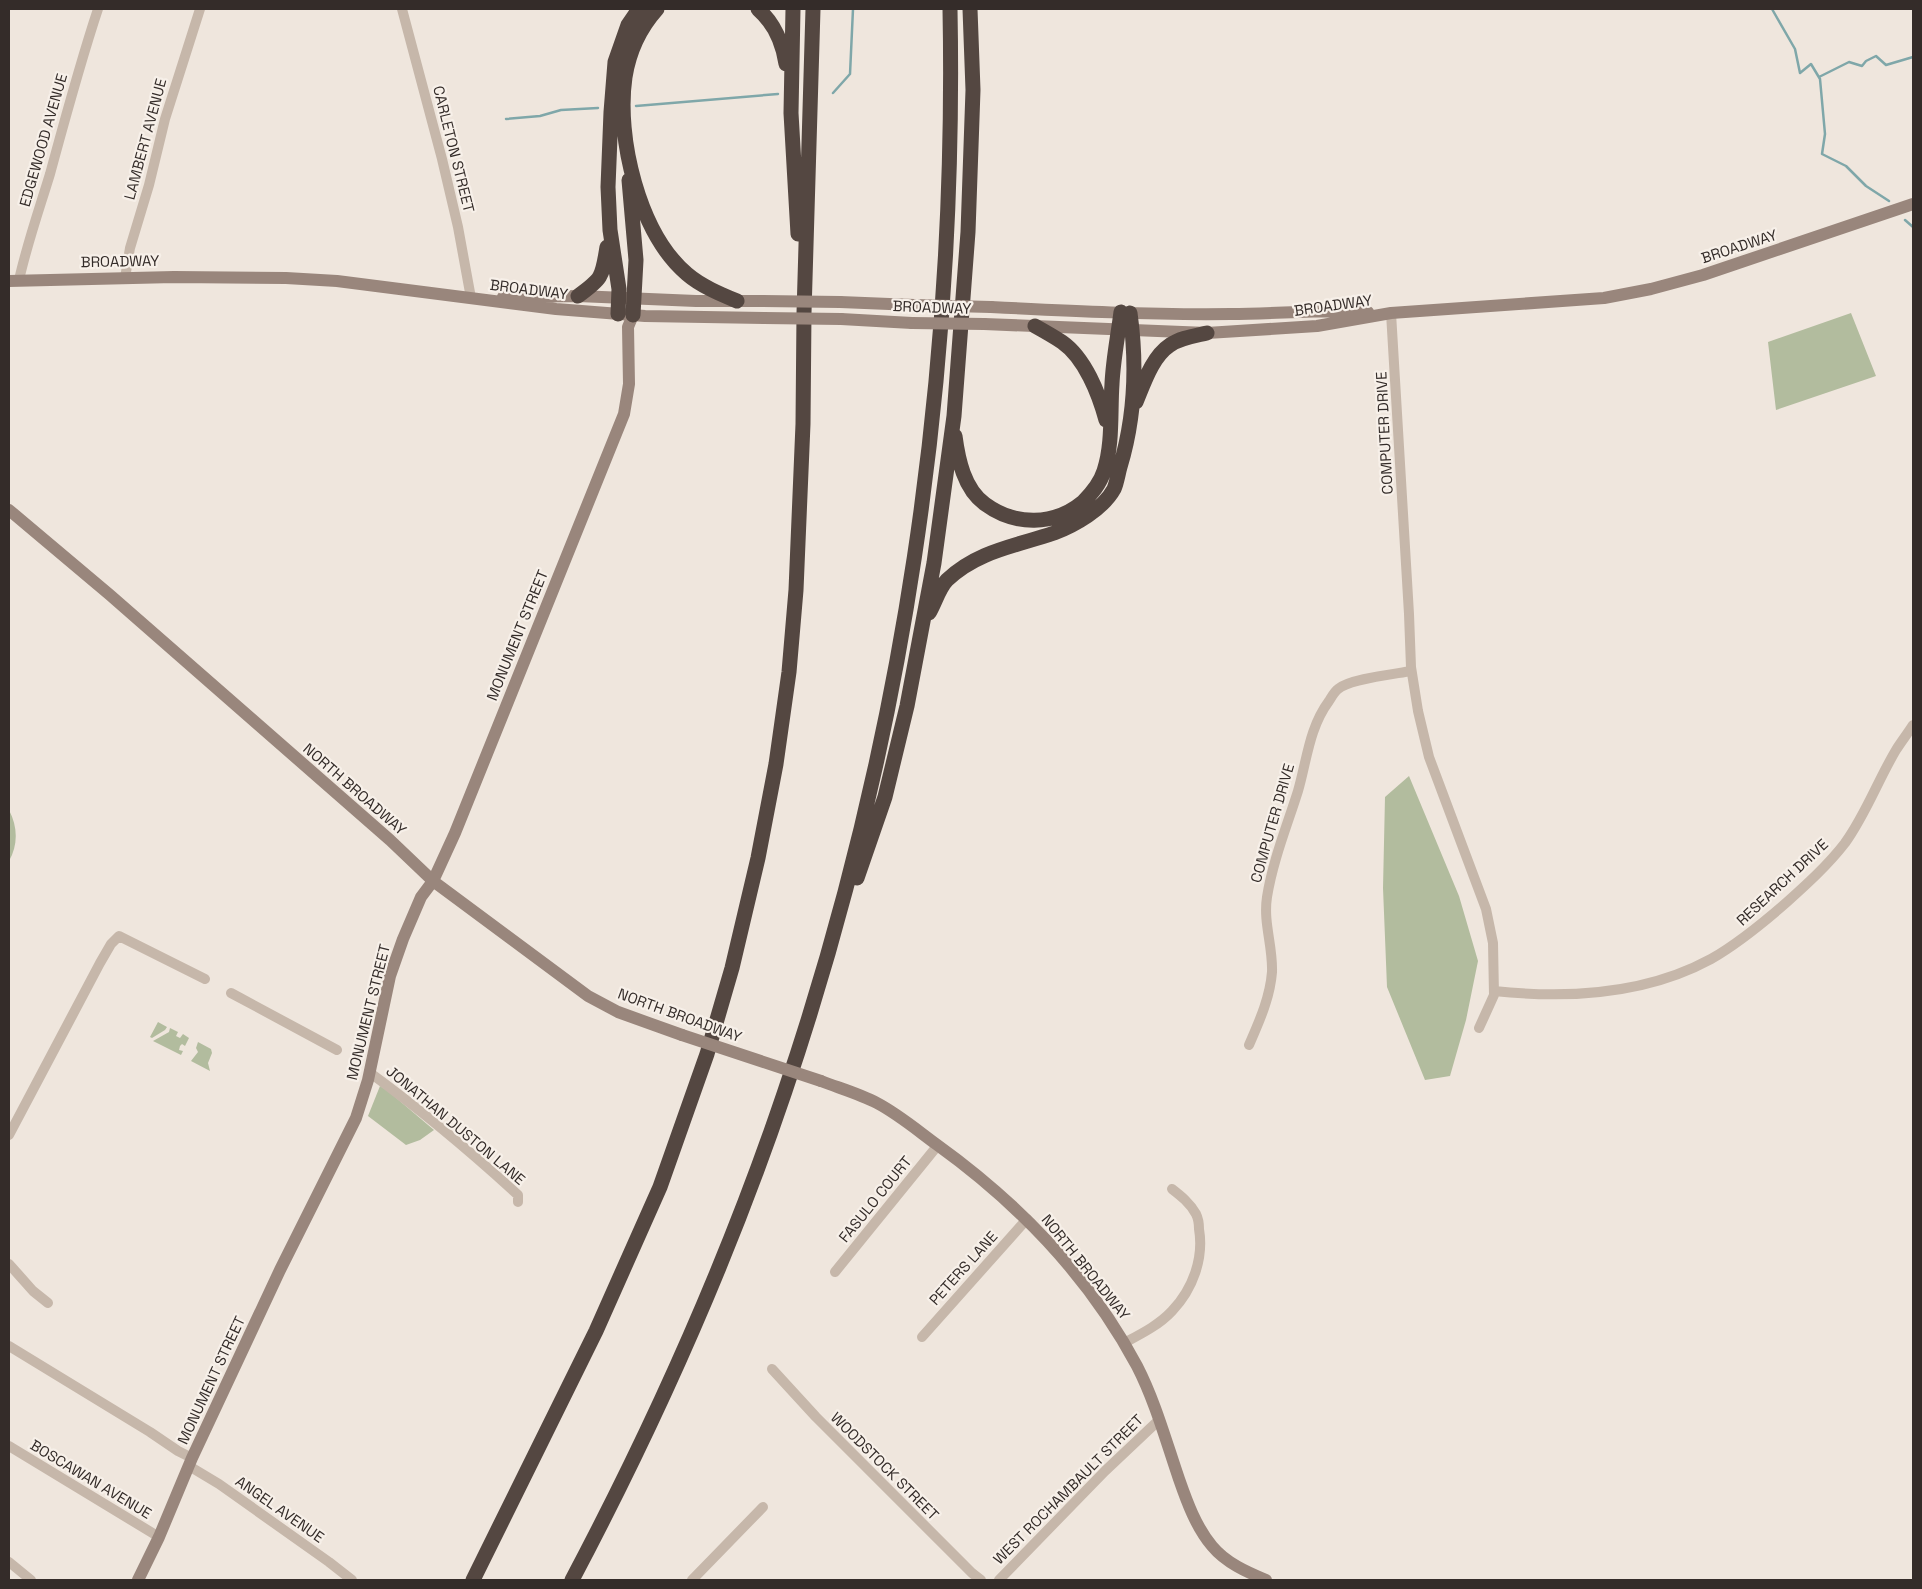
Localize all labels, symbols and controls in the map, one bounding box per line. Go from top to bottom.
street label: EDGEWOOD AVENUE [15,71,71,209]
street label: LAMBERT AVENUE [120,76,170,202]
street label: CARLETON STREET [429,84,479,215]
street label: BROADWAY [1699,225,1779,267]
street label: BROADWAY [80,251,160,271]
street label: BROADWAY [489,275,569,303]
street label: BROADWAY [1293,290,1373,320]
street label: BROADWAY [892,296,972,318]
street label: COMPUTER DRIVE [1371,371,1397,495]
street label: MONUMENT STREET [482,567,552,703]
street label: NORTH BROADWAY [299,739,411,839]
street label: COMPUTER DRIVE [1246,761,1298,885]
street label: RESEARCH DRIVE [1732,835,1832,929]
street label: MONUMENT STREET [342,942,394,1082]
street label: NORTH BROADWAY [615,984,745,1046]
street label: JONATHAN DUSTON LANE [383,1061,529,1189]
street label: FASULO COURT [834,1152,916,1246]
street label: NORTH BROADWAY [1038,1210,1134,1324]
street label: PETERS LANE [925,1227,1001,1309]
street label: MONUMENT STREET [173,1313,249,1447]
street label: WOODSTOCK STREET [827,1408,943,1524]
street label: WEST ROCHAMBAULT STREET [989,1410,1147,1568]
street label: BOSCAWAN AVENUE [27,1435,155,1523]
street label: ANGEL AVENUE [232,1471,328,1547]

